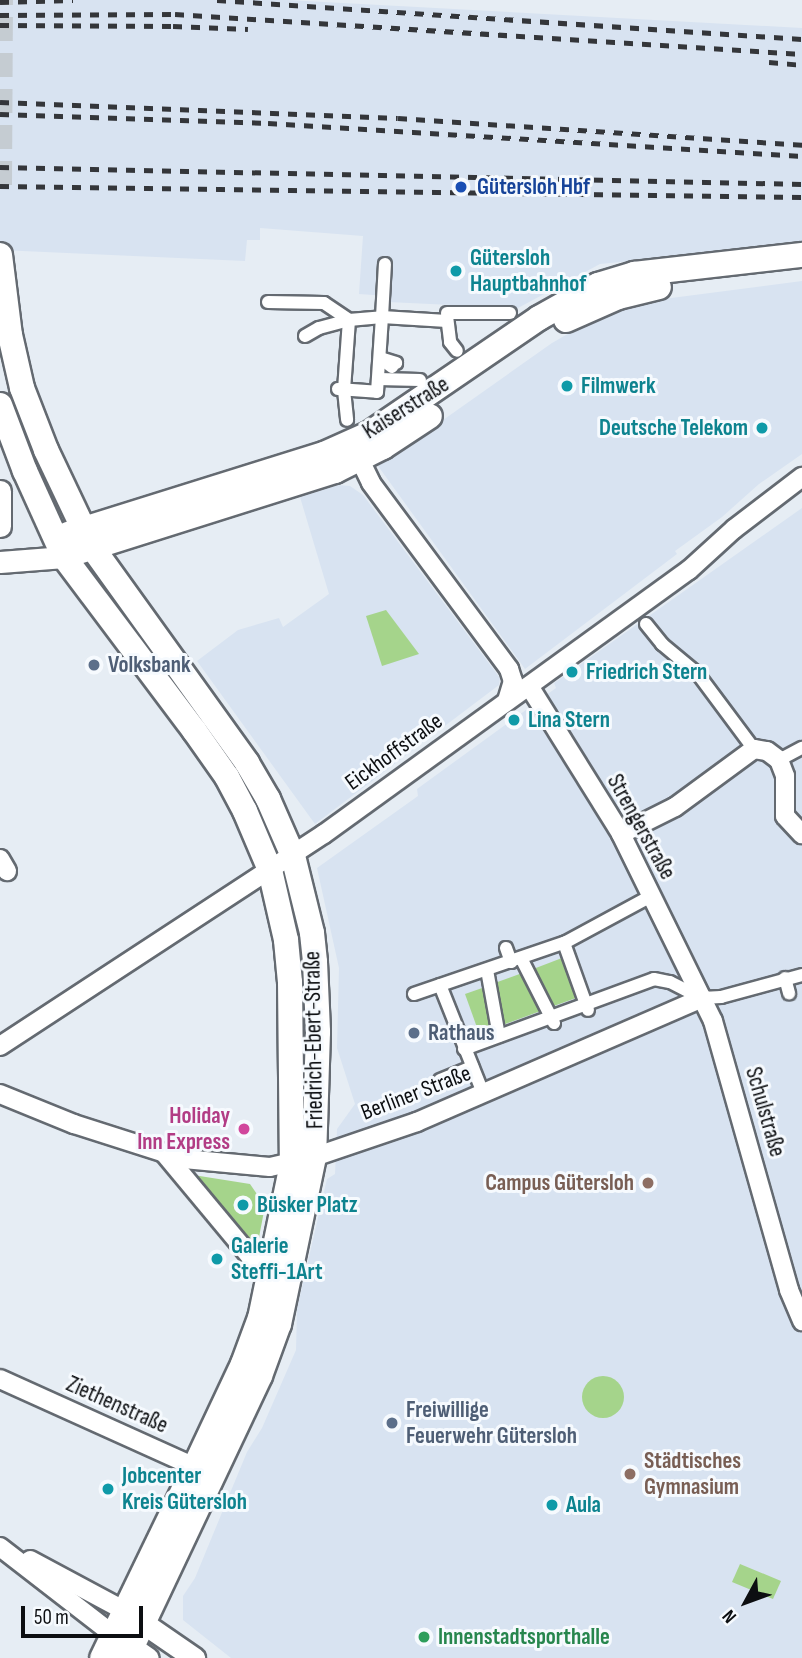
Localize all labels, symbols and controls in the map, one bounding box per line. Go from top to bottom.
place label: Gütersloh Hbf [477,173,590,201]
marker: Gütersloh Hbf [451,177,471,197]
place label: Gütersloh Hauptbahnhof [470,244,586,298]
marker: Gütersloh Hauptbahnhof [448,263,464,279]
street label: Kaiserstraße [358,371,454,445]
place label: Filmwerk [581,372,656,400]
marker: Filmwerk [559,378,575,394]
place label: Deutsche Telekom [599,414,748,442]
marker: Deutsche Telekom [754,420,770,436]
place label: Volksbank [108,651,191,679]
marker: Volksbank [86,657,102,673]
place label: Friedrich Stern [586,658,707,686]
marker: Friedrich Stern [564,664,580,680]
place label: Lina Stern [528,706,610,734]
street label: Eickhoffstraße [340,707,448,797]
marker: Lina Stern [506,712,522,728]
street label: Strengerstraße [601,770,681,884]
street label: Friedrich-Ebert-Straße [299,951,329,1129]
place label: Rathaus [428,1019,495,1047]
marker: Rathaus [406,1025,422,1041]
street label: Berliner Straße [357,1059,475,1127]
street label: Schulstraße [739,1064,791,1160]
place label: Holiday Inn Express [137,1102,230,1156]
marker: Holiday Inn Express [236,1121,252,1137]
place label: Campus Gütersloh [485,1169,634,1197]
marker: Campus Gütersloh [640,1175,656,1191]
place label: Büsker Platz [257,1191,358,1219]
marker: Büsker Platz [235,1197,251,1213]
place label: Galerie Steffi-1Art [231,1232,323,1286]
marker: Galerie Steffi-1Art [209,1251,225,1267]
street label: Ziethenstraße [62,1370,172,1440]
place label: Freiwillige Feuerwehr Gütersloh [406,1396,577,1450]
marker: Freiwillige Feuerwehr Gütersloh [384,1415,400,1431]
place label: Städtisches Gymnasium [644,1447,741,1501]
place label: Jobcenter Kreis Gütersloh [122,1462,247,1516]
marker: Städtisches Gymnasium [622,1466,638,1482]
marker: Jobcenter Kreis Gütersloh [100,1481,116,1497]
place label: Aula [566,1491,601,1519]
marker: Aula [544,1497,560,1513]
north arrow [711,1567,781,1637]
scale bar [24,1592,147,1636]
text: 50 m [34,1605,69,1630]
text: N [718,1605,742,1627]
place label: Innenstadtsporthalle [438,1623,610,1651]
marker: Innenstadtsporthalle [416,1629,432,1645]

